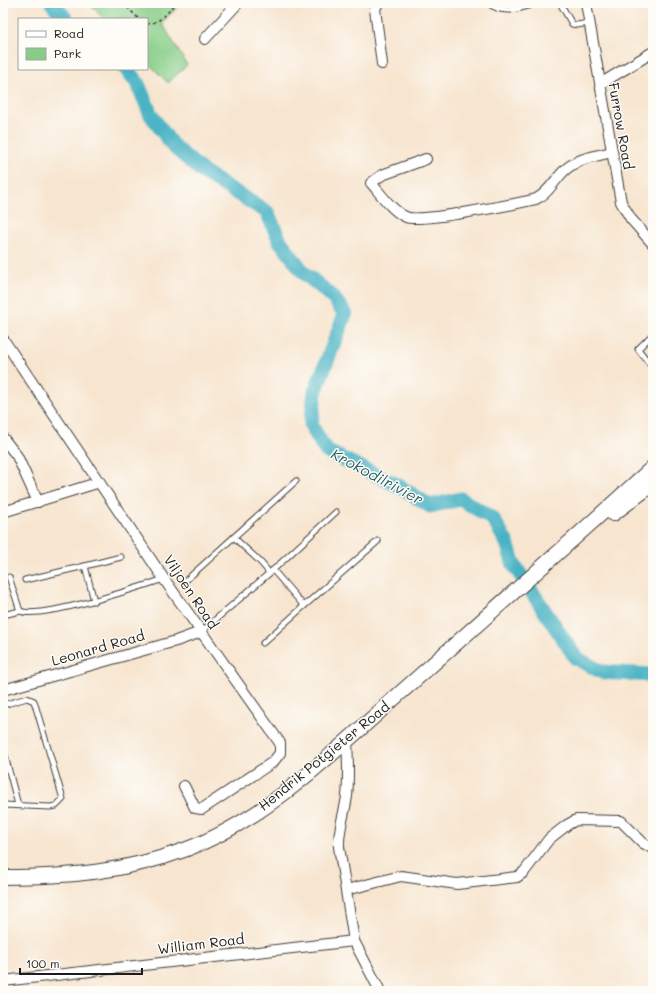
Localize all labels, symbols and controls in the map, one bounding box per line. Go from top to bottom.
legend [18,18,148,70]
text: Road [54,25,84,41]
text: Park [54,45,81,61]
street label: Furrow Road [604,81,639,171]
water label: Krokodilrivier [328,443,427,509]
street label: Viljoen Road [160,551,223,633]
street label: Leonard Road [49,625,147,670]
street label: Hendrik Potgieter Road [254,697,393,815]
street label: William Road [157,929,245,958]
scale bar [20,950,142,976]
text: 100 m [26,955,60,971]

